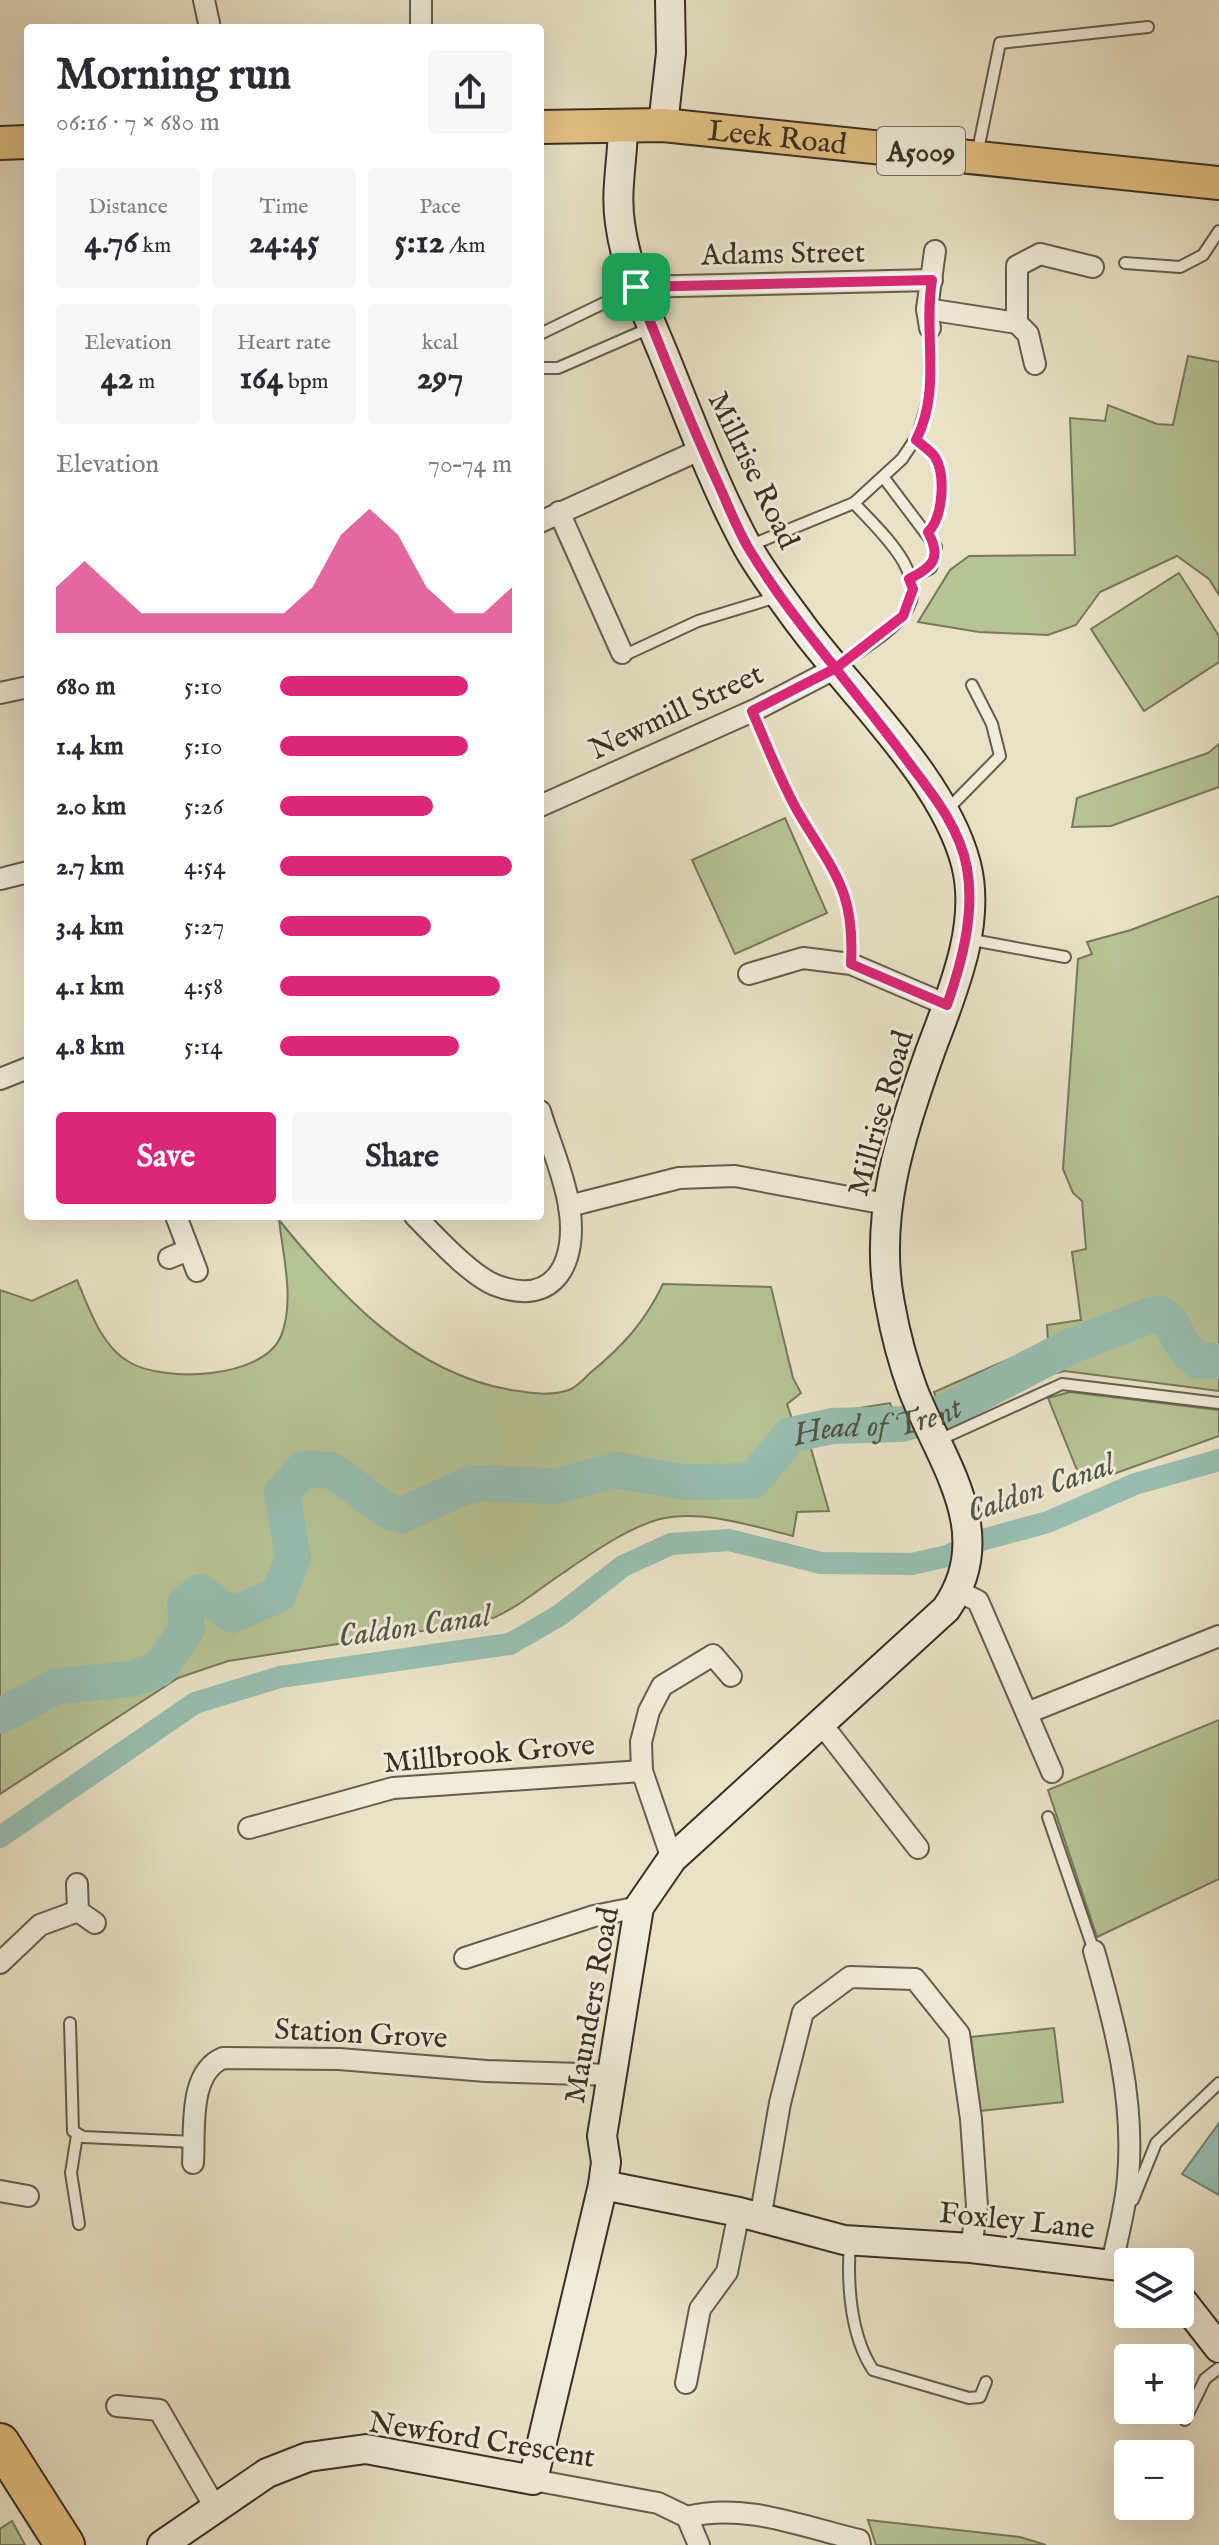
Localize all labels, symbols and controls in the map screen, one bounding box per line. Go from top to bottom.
text: Morning run [56,48,291,104]
button: share [428,50,512,134]
text: 06:16 · 7 × 680 m [56,106,220,139]
street label: Leek Road [706,113,850,165]
road number: A5009 [877,127,965,175]
text: Distance [88,193,168,221]
text: Time [260,193,308,221]
text: Pace [419,193,461,221]
text: 4.76 [85,221,138,264]
text: 24:45 [249,221,319,264]
text: 5:12 [395,221,444,264]
text: km [138,232,171,260]
text: /km [444,232,485,260]
street label: Adams Street [700,235,865,275]
pin [602,253,670,321]
icon: arrive [614,265,658,309]
text: Elevation [84,329,172,357]
text: Heart rate [237,329,331,357]
text: kcal [422,329,458,357]
text: 42 [101,357,133,400]
text: 164 [239,357,283,400]
text: 297 [417,357,463,400]
text: m [133,368,155,396]
text: bpm [283,368,329,396]
street label: Millrise Road [698,386,807,557]
text: Elevation [56,448,159,481]
text: 70–74 m [428,448,512,481]
street label: Newmill Street [584,656,770,770]
text: 680 m [56,670,116,703]
text: 5:10 [184,670,223,703]
text: 1.4 km [56,730,124,763]
text: 5:10 [184,730,223,763]
text: 2.0 km [56,790,126,823]
text: 5:26 [184,790,223,823]
text: 2.7 km [56,850,124,883]
text: 4:54 [184,850,226,883]
text: 3.4 km [56,910,124,943]
text: 5:27 [184,910,224,943]
text: 4.1 km [56,970,124,1003]
text: 4:58 [184,970,223,1003]
street label: Millrise Road [840,1025,924,1201]
text: 4.8 km [56,1030,125,1063]
text: 5:14 [184,1030,223,1063]
button: Save [56,1112,276,1204]
button: Share [292,1112,512,1204]
water label: Head of Trent [789,1387,972,1457]
water label: Caldon Canal [962,1444,1122,1534]
water label: Caldon Canal [336,1596,495,1658]
street label: Millbrook Grove [382,1727,596,1783]
street label: Maunders Road [557,1903,629,2106]
street label: Station Grove [273,2011,448,2059]
street label: Foxley Lane [937,2195,1097,2249]
map controls [1114,2248,1194,2520]
button: layers [1114,2248,1194,2328]
button: + [1114,2344,1194,2424]
street label: Newford Crescent [366,2404,598,2478]
button: − [1114,2440,1194,2520]

